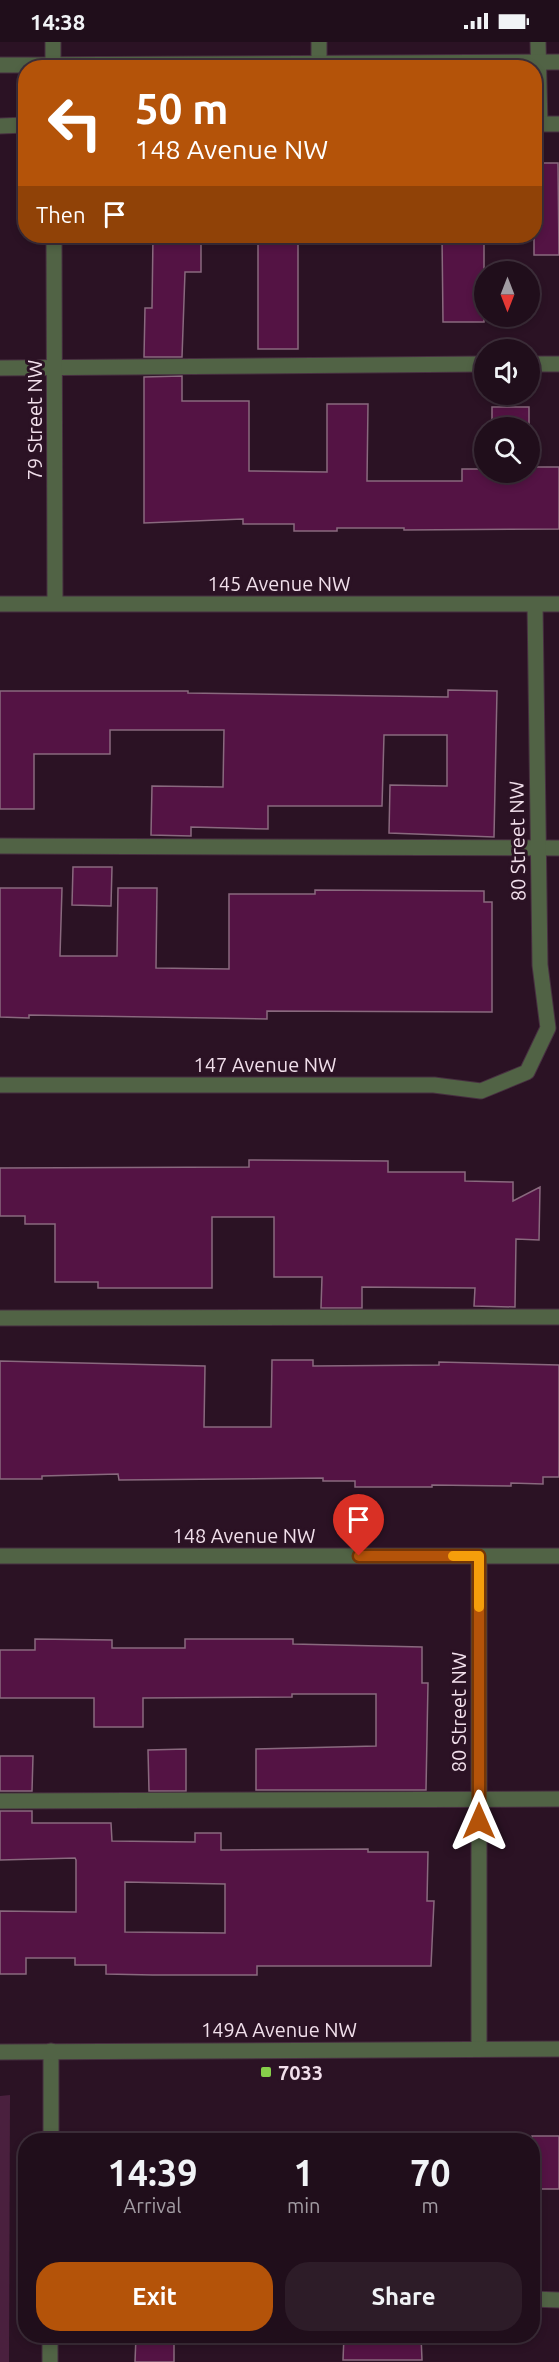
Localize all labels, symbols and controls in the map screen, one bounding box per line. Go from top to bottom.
text: 14:38 [30,9,85,34]
icon: left [36,84,114,162]
text: 50 m [135,85,229,132]
text: 148 Avenue NW [135,134,328,164]
icon: arrive [98,198,131,231]
text: Then [36,202,86,227]
north arrow [474,261,540,327]
map controls [474,261,540,483]
button: sound [474,339,540,405]
street label: 79 Street NW [23,360,46,480]
button: search [474,417,540,483]
street label: 145 Avenue NW [207,572,351,595]
street label: 80 Street NW [504,781,530,901]
street label: 147 Avenue NW [193,1053,337,1076]
pin [333,1494,384,1556]
icon: arrive [342,1503,375,1536]
street label: 148 Avenue NW [172,1524,316,1547]
street label: 80 Street NW [447,1652,470,1772]
position arrow [447,1789,511,1853]
street label: 149A Avenue NW [201,2018,357,2041]
place label: 7033 [278,2061,323,2084]
marker: 7033 [259,2065,273,2079]
text: 14:39 [107,2152,198,2193]
text: 1 [294,2152,314,2193]
text: 70 [410,2152,451,2193]
text: Arrival [123,2194,182,2217]
text: min [287,2194,321,2217]
text: m [422,2194,439,2217]
button: Exit [36,2262,273,2331]
button: Share [285,2262,522,2331]

